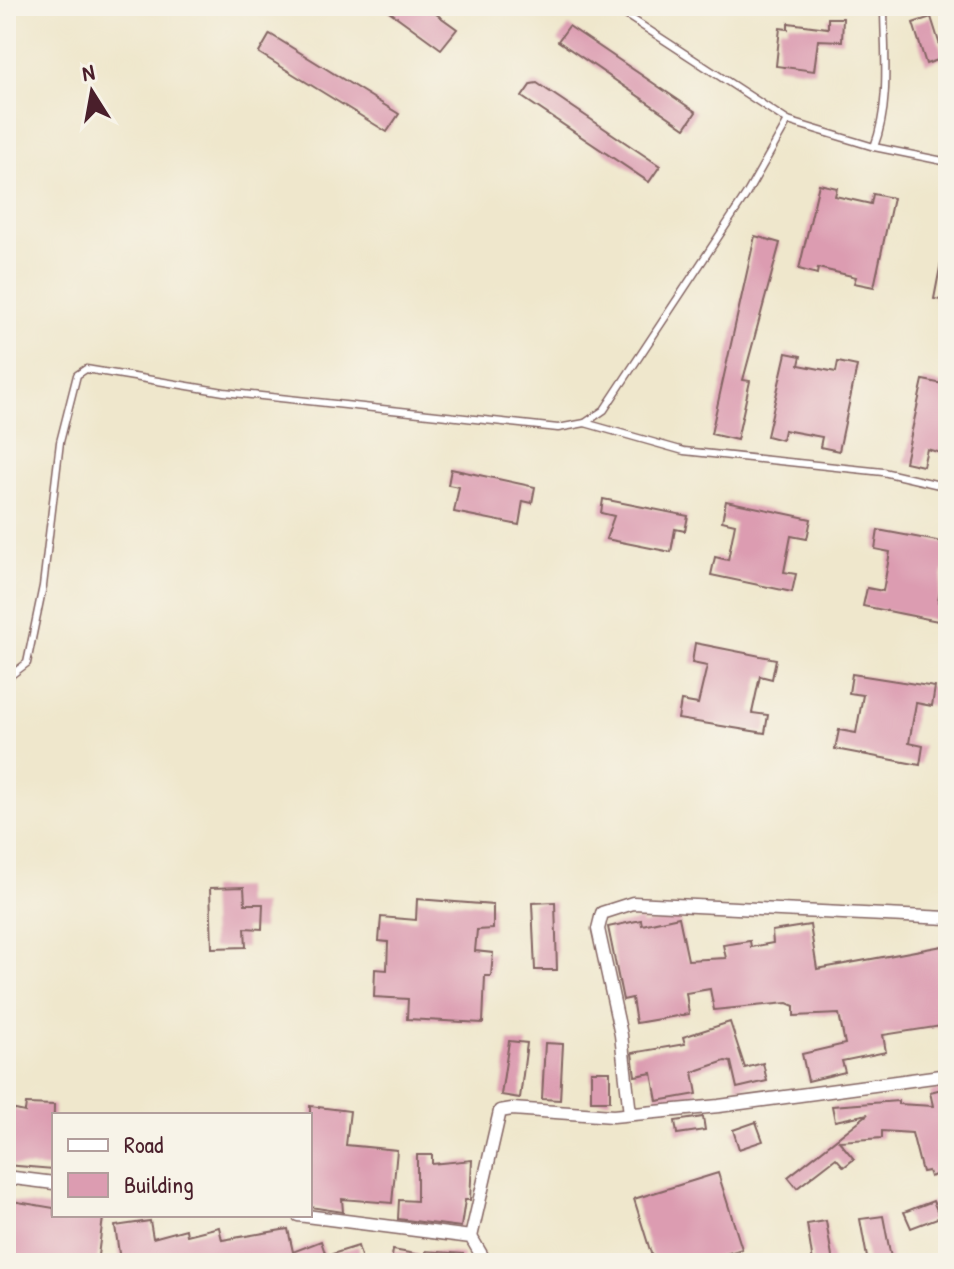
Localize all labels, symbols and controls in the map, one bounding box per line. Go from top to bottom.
north arrow [52,52,132,132]
text: N [80,56,97,88]
legend [52,1113,312,1217]
text: Road [124,1128,163,1160]
text: Building [124,1168,194,1200]

